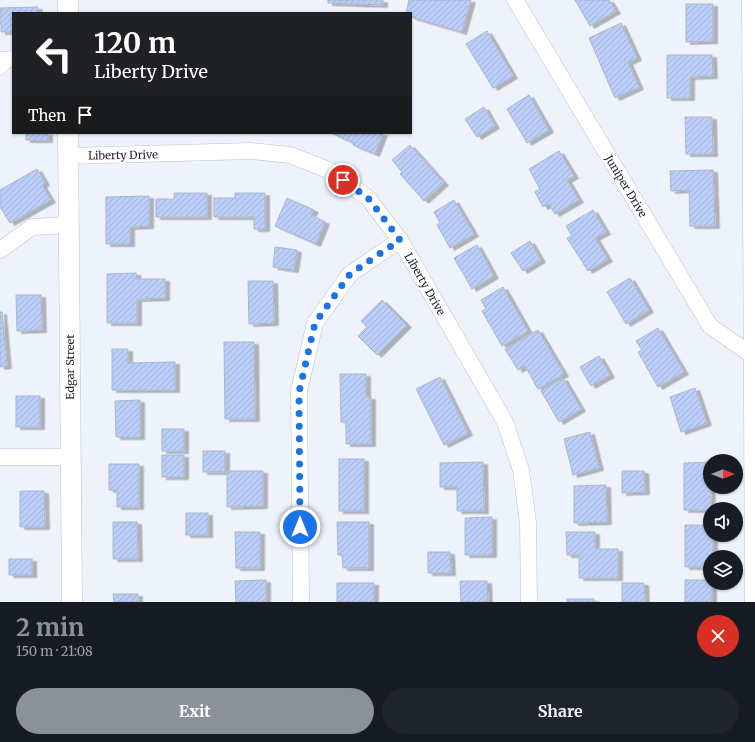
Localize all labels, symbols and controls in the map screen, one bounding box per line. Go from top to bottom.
text: 120 m [94,25,176,61]
icon: left [28,28,80,80]
text: Liberty Drive [94,60,208,83]
icon: arrive [74,104,96,126]
text: Then [28,106,66,125]
street label: Liberty Drive [88,147,158,163]
street label: Juniper Drive [601,151,650,220]
pin [326,163,360,197]
icon: arrive [332,169,354,191]
street label: Liberty Drive [402,250,449,318]
street label: Edgar Street [63,334,77,400]
north arrow [703,454,743,494]
map controls [703,454,743,590]
button: sound [703,502,743,542]
position arrow [279,506,321,548]
button: layers [703,550,743,590]
text: 2 min [16,612,84,643]
button: close [697,615,739,657]
text: 150 m · 21:08 [16,643,93,660]
button: Exit [16,688,374,734]
button: Share [382,688,739,734]

